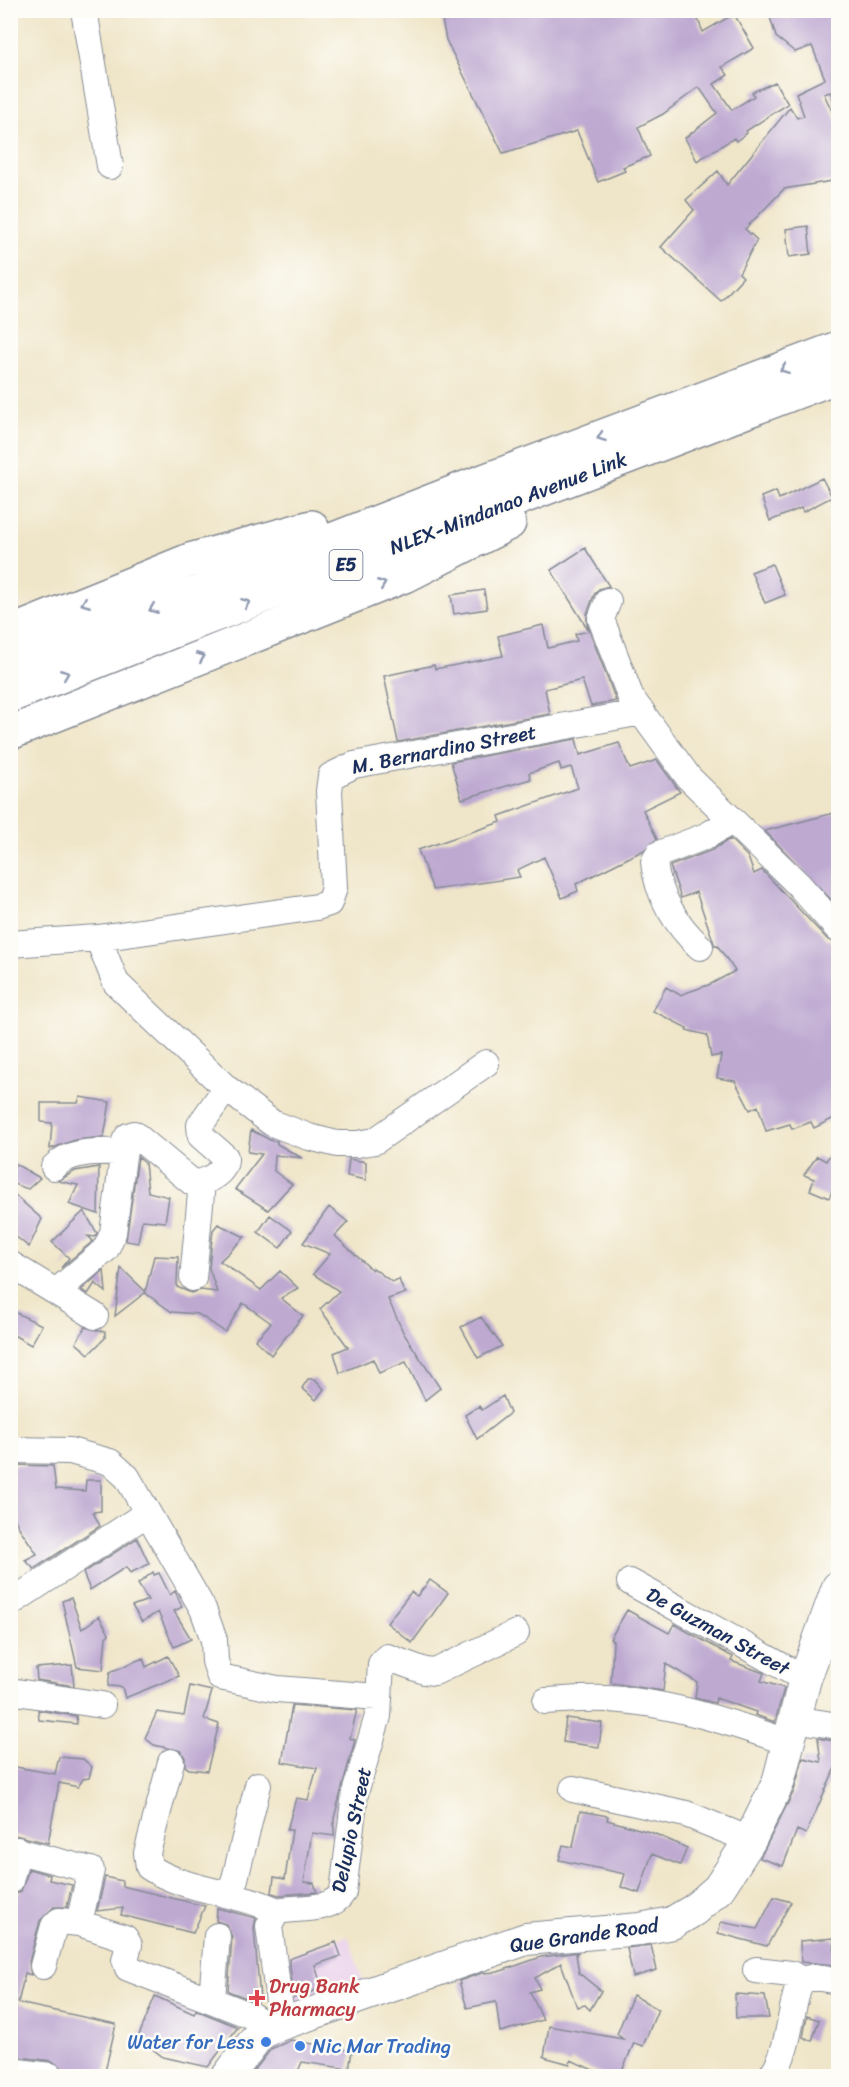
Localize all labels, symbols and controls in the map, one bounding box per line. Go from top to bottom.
one-way arrow [779,361,790,374]
one-way arrow [596,430,607,443]
street label: NLEX-Mindanao Avenue Link [384,442,632,565]
road number: E5 [330,550,362,580]
one-way arrow [376,579,387,591]
one-way arrow [80,596,91,608]
one-way arrow [240,598,251,610]
one-way arrow [148,602,159,614]
one-way arrow [195,652,206,664]
one-way arrow [59,669,70,681]
street label: M. Bernardino Street [349,714,540,785]
street label: De Guzman Street [639,1577,797,1686]
street label: Delupio Street [321,1764,382,1896]
street label: Que Grande Road [508,1908,662,1963]
place label: Drug Bank Pharmacy [269,1969,360,2027]
marker: Drug Bank Pharmacy [250,1991,264,2005]
place label: Water for Less [127,2025,255,2060]
place label: Nic Mar Trading [312,2029,451,2064]
marker: Water for Less [259,2035,273,2049]
marker: Nic Mar Trading [293,2039,307,2053]

